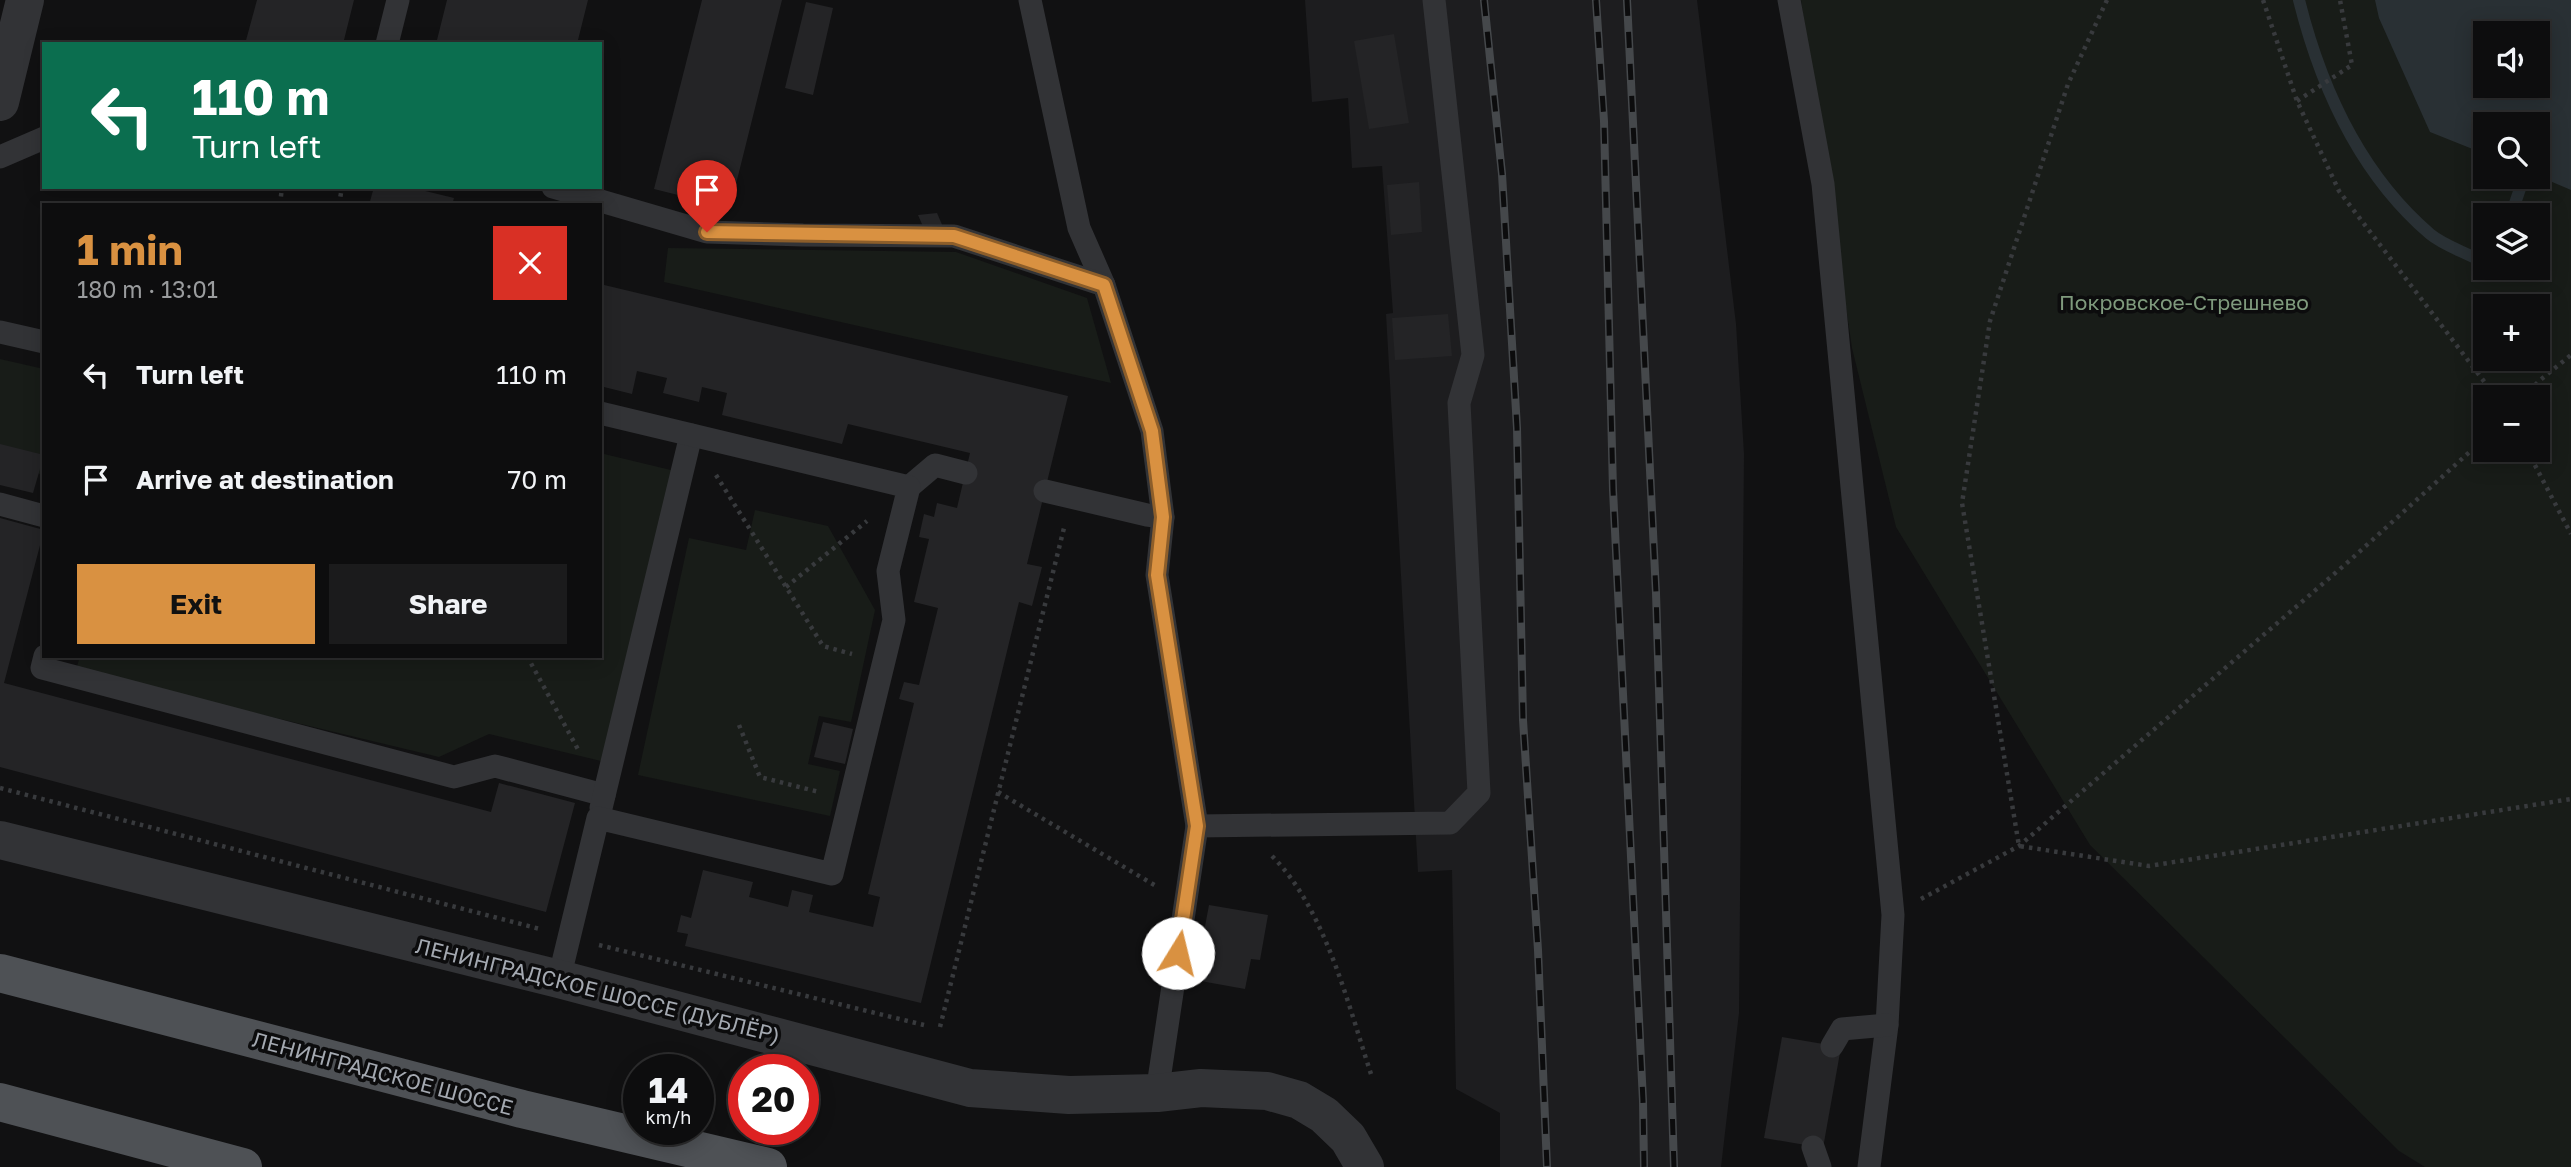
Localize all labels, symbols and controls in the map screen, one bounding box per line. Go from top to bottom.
map controls [2473,21,2550,462]
button: sound [2473,21,2550,98]
text: 110 m [192,67,329,126]
icon: left [77,70,168,161]
button: search [2473,112,2550,189]
text: Turn left [192,127,321,165]
pin [677,160,737,232]
icon: arrive [688,171,726,209]
button: layers [2473,203,2550,280]
text: 1 min [77,224,183,274]
button: close [493,226,567,300]
text: 180 m · 13:01 [77,275,218,303]
park label: Покровское-Стрешнево [2059,289,2309,315]
button: + [2473,294,2550,371]
icon: left [77,356,115,394]
text: Turn left [136,359,244,390]
text: 110 m [496,359,567,390]
button: − [2473,385,2550,462]
icon: arrive [77,461,115,499]
text: Arrive at destination [136,464,394,495]
text: 70 m [508,464,567,495]
button: Exit [77,564,315,644]
button: Share [329,564,567,644]
position arrow [1141,916,1215,990]
street label: ЛЕНИНГРАДСКОЕ ШОССЕ (ДУБЛЁР) [413,932,783,1048]
street label: ЛЕНИНГРАДСКОЕ ШОССЕ [250,1026,516,1120]
speed limit sign: 20 [728,1054,819,1145]
text: 14 [649,1069,688,1111]
text: km/h [646,1106,691,1128]

